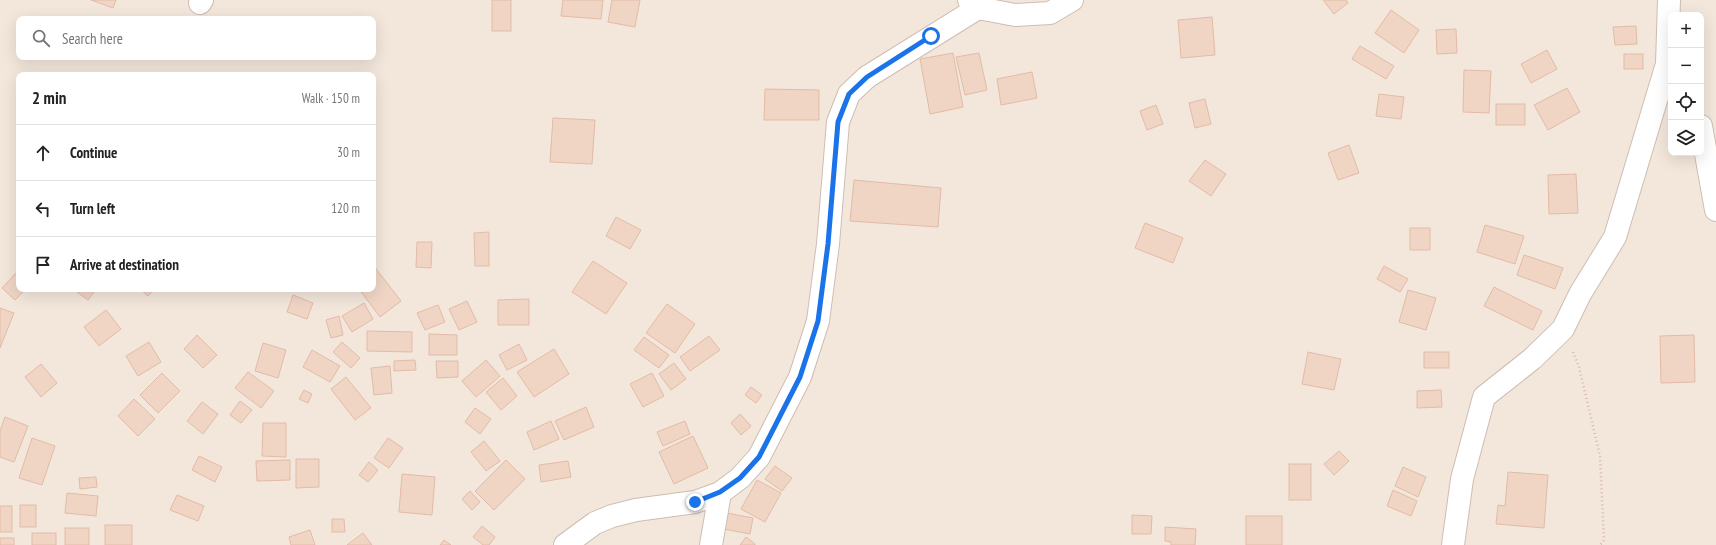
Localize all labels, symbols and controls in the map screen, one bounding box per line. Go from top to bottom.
map controls [1668,12,1704,156]
button: + [1668,12,1704,48]
search box [16,16,376,60]
icon: search [30,27,52,49]
route start [922,27,940,45]
text: Search here [62,29,123,48]
button: − [1668,48,1704,84]
button: locate [1668,84,1704,120]
text: 2 min [32,87,66,109]
text: Walk · 150 m [302,90,360,107]
button: layers [1668,120,1704,156]
icon: ahead [32,142,54,164]
text: Continue [70,143,117,162]
text: 30 m [337,144,360,161]
icon: left [32,198,54,220]
text: Turn left [70,199,115,218]
text: 120 m [331,200,360,217]
icon: arrive [32,254,54,276]
text: Arrive at destination [70,255,179,274]
route end [686,493,704,511]

